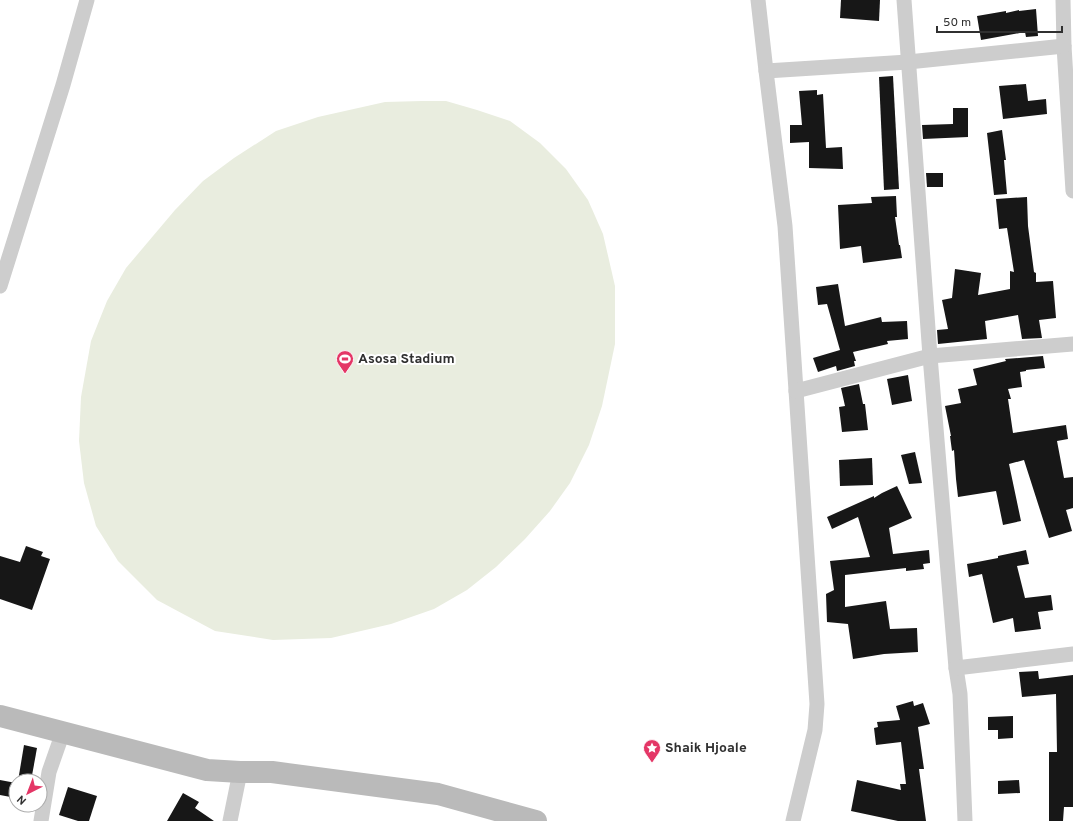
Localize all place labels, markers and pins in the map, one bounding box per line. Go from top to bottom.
sports icon: Asosa Stadium [335,349,355,374]
place label: Asosa Stadium [358,351,455,368]
place icon: Shaik Hjoale [642,738,662,763]
place label: Shaik Hjoale [665,740,747,757]

